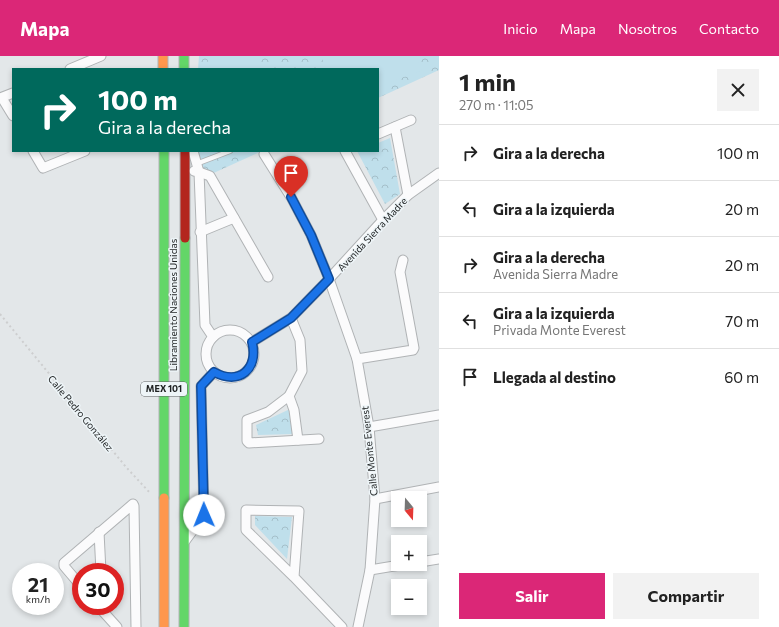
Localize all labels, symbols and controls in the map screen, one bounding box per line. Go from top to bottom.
text: Mapa [20,17,69,40]
text: Inicio [503,20,538,37]
text: Mapa [560,20,596,37]
text: Nosotros [618,20,677,37]
text: Contacto [699,20,759,37]
text: 1 min [459,67,516,96]
button: close [717,69,759,111]
text: 100 m [98,82,178,116]
icon: right [32,84,84,136]
text: 270 m · 11:05 [459,97,534,113]
text: Gira a la derecha [98,116,231,138]
icon: right [459,142,481,164]
text: Gira a la derecha [493,144,605,162]
text: 100 m [717,144,759,162]
pin [274,156,308,197]
icon: arrive [280,162,302,184]
street label: Avenida Sierra Madre [335,195,409,273]
icon: left [459,198,481,220]
text: Gira a la izquierda [493,200,615,218]
text: 20 m [725,200,759,218]
street label: Libramiento Naciones Unidas [167,238,179,371]
text: Gira a la derecha [493,248,605,266]
icon: right [459,254,481,276]
text: 20 m [725,256,759,274]
text: Avenida Sierra Madre [493,266,618,282]
text: Gira a la izquierda [493,304,615,322]
icon: left [459,310,481,332]
text: 70 m [725,312,759,330]
text: Privada Monte Everest [493,322,626,338]
icon: arrive [459,366,481,388]
text: Llegada al destino [493,368,616,386]
text: 60 m [724,368,759,386]
street label: Calle Pedro González [46,373,116,453]
road number: MEX 101 [141,382,187,396]
street label: Calle Monte Everest [358,405,380,497]
north arrow [391,491,427,527]
map controls [391,491,427,615]
position arrow [183,494,225,536]
button: + [391,535,427,571]
speed limit sign: 30 [72,563,124,615]
text: 21 [28,572,48,596]
button: Salir [459,573,605,619]
button: Compartir [613,573,759,619]
button: − [391,579,427,615]
text: km/h [26,593,50,605]

